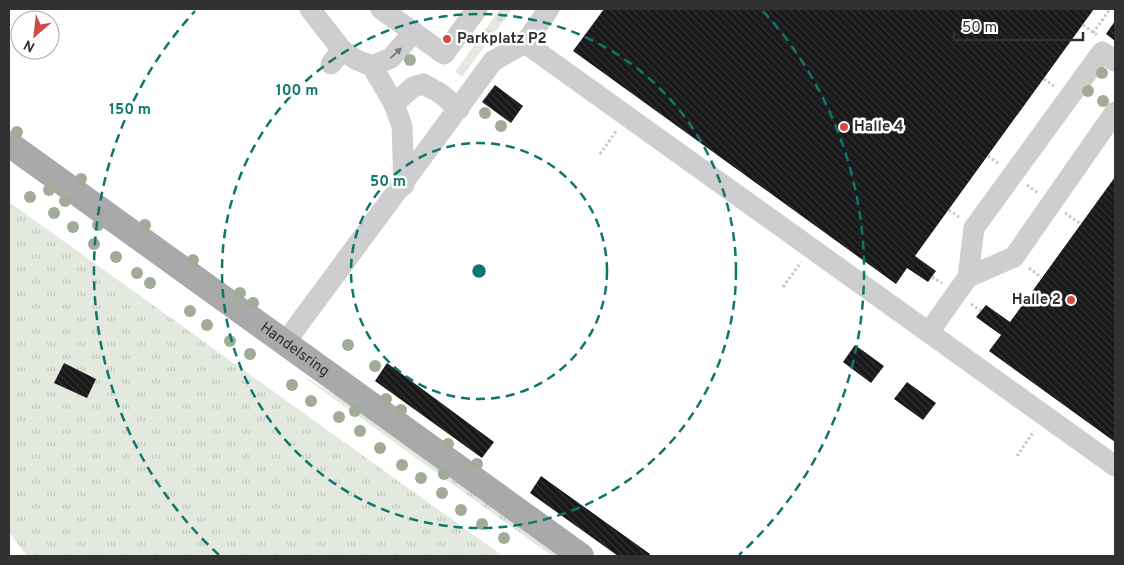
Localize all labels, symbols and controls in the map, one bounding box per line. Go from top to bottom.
north arrow [10,10,60,60]
scale bar [954,10,1083,42]
text: 50 m [962,19,997,38]
place label: Parkplatz P2 [457,30,547,49]
marker: Parkplatz P2 [441,33,453,45]
text: N [21,35,38,55]
one-way arrow [390,47,402,59]
text: 100 m [276,82,318,101]
text: 150 m [109,101,151,120]
place label: Halle 4 [854,118,904,137]
marker: Halle 4 [838,121,850,133]
text: 50 m [370,173,406,192]
centre of rings [470,262,488,280]
place label: Halle 2 [1012,291,1061,310]
marker: Halle 2 [1065,294,1077,306]
street label: Handelsring [256,318,333,381]

